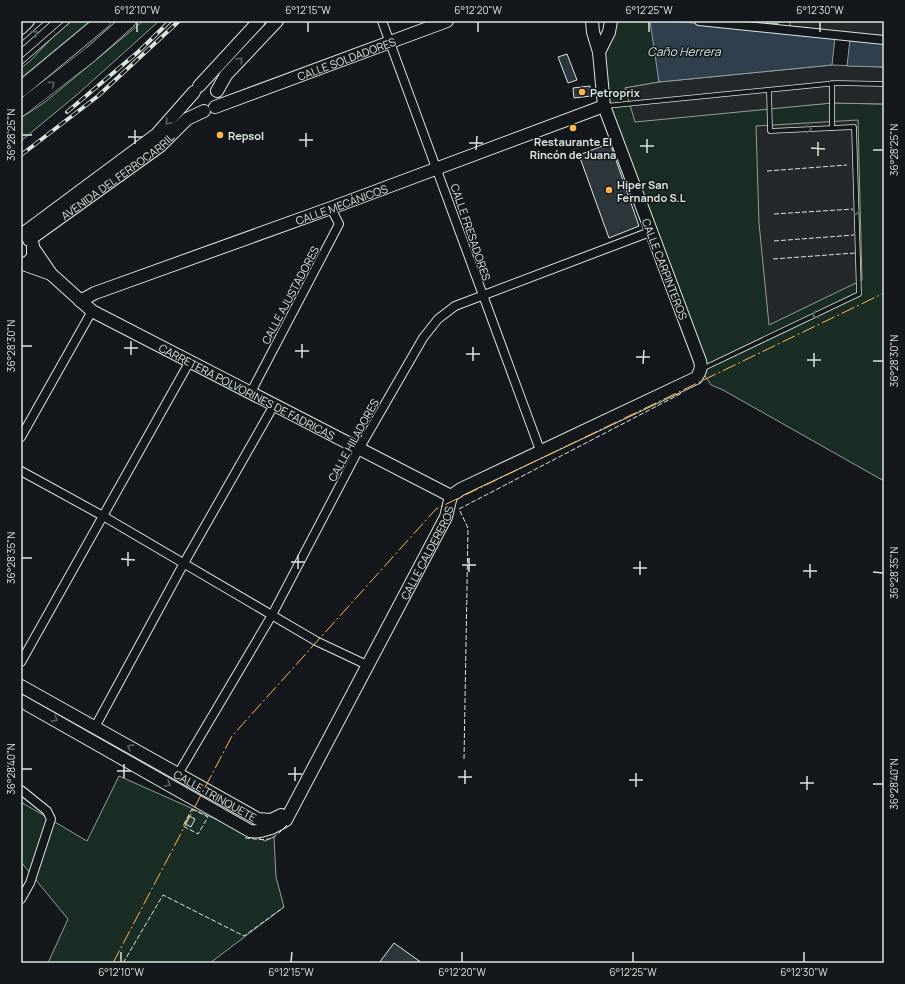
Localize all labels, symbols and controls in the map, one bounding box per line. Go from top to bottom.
text: 6°12'10"W [114,3,161,17]
text: 6°12'15"W [285,3,331,17]
text: 6°12'20"W [454,3,502,17]
text: 6°12'25"W [625,3,673,17]
text: 6°12'30"W [796,3,844,17]
one-way arrow [30,31,38,38]
street label: CALLE SOLDADORES [295,33,398,83]
water label: Caño Herrera [647,43,722,60]
one-way arrow [236,57,243,65]
one-way arrow [48,82,55,89]
place label: Petroprix [590,85,640,100]
marker: Petroprix [577,87,587,97]
text: 36°28'25"N [4,109,18,161]
one-way arrow [166,117,173,124]
marker: Restaurante El Rincón de Juana [568,123,578,133]
text: 36°28'25"N [887,124,901,176]
one-way arrow [806,125,812,134]
place label: Repsol [228,128,264,143]
street label: AVENIDA DEL FERROCARRIL [58,129,177,222]
marker: Repsol [215,130,225,140]
place label: Restaurante El Rincón de Juana [530,134,616,162]
place label: Hiper San Fernando S.L [617,177,686,205]
street label: CALLE MECÁNICOS [293,180,390,228]
street label: CALLE FRESADORES [447,182,495,283]
marker: Hiper San Fernando S.L [604,185,614,195]
one-way arrow [852,209,861,215]
street label: CALLE CARPINTEROS [639,216,691,322]
street label: CALLE AJUSTADORES [258,243,322,347]
one-way arrow [812,310,819,318]
text: 36°28'30"N [4,320,18,372]
text: 36°28'30"N [887,335,901,387]
street label: CARRETERA POLVORINES DE FADRICAS [157,339,338,443]
street label: CALLE HILADORES [324,396,382,484]
street label: CALLE CALDEREROS [396,504,456,602]
text: 36°28'35"N [4,532,18,584]
text: 36°28'35"N [887,547,901,599]
one-way arrow [51,715,58,722]
text: 36°28'40"N [4,743,18,795]
one-way arrow [127,745,134,752]
text: 36°28'40"N [887,758,901,810]
street label: CALLE TRINQUETE [171,766,260,824]
one-way arrow [164,779,171,786]
text: 6°12'10"W [98,965,145,979]
text: 6°12'15"W [268,965,314,979]
text: 6°12'20"W [438,965,486,979]
text: 6°12'25"W [609,965,657,979]
text: 6°12'30"W [780,965,828,979]

